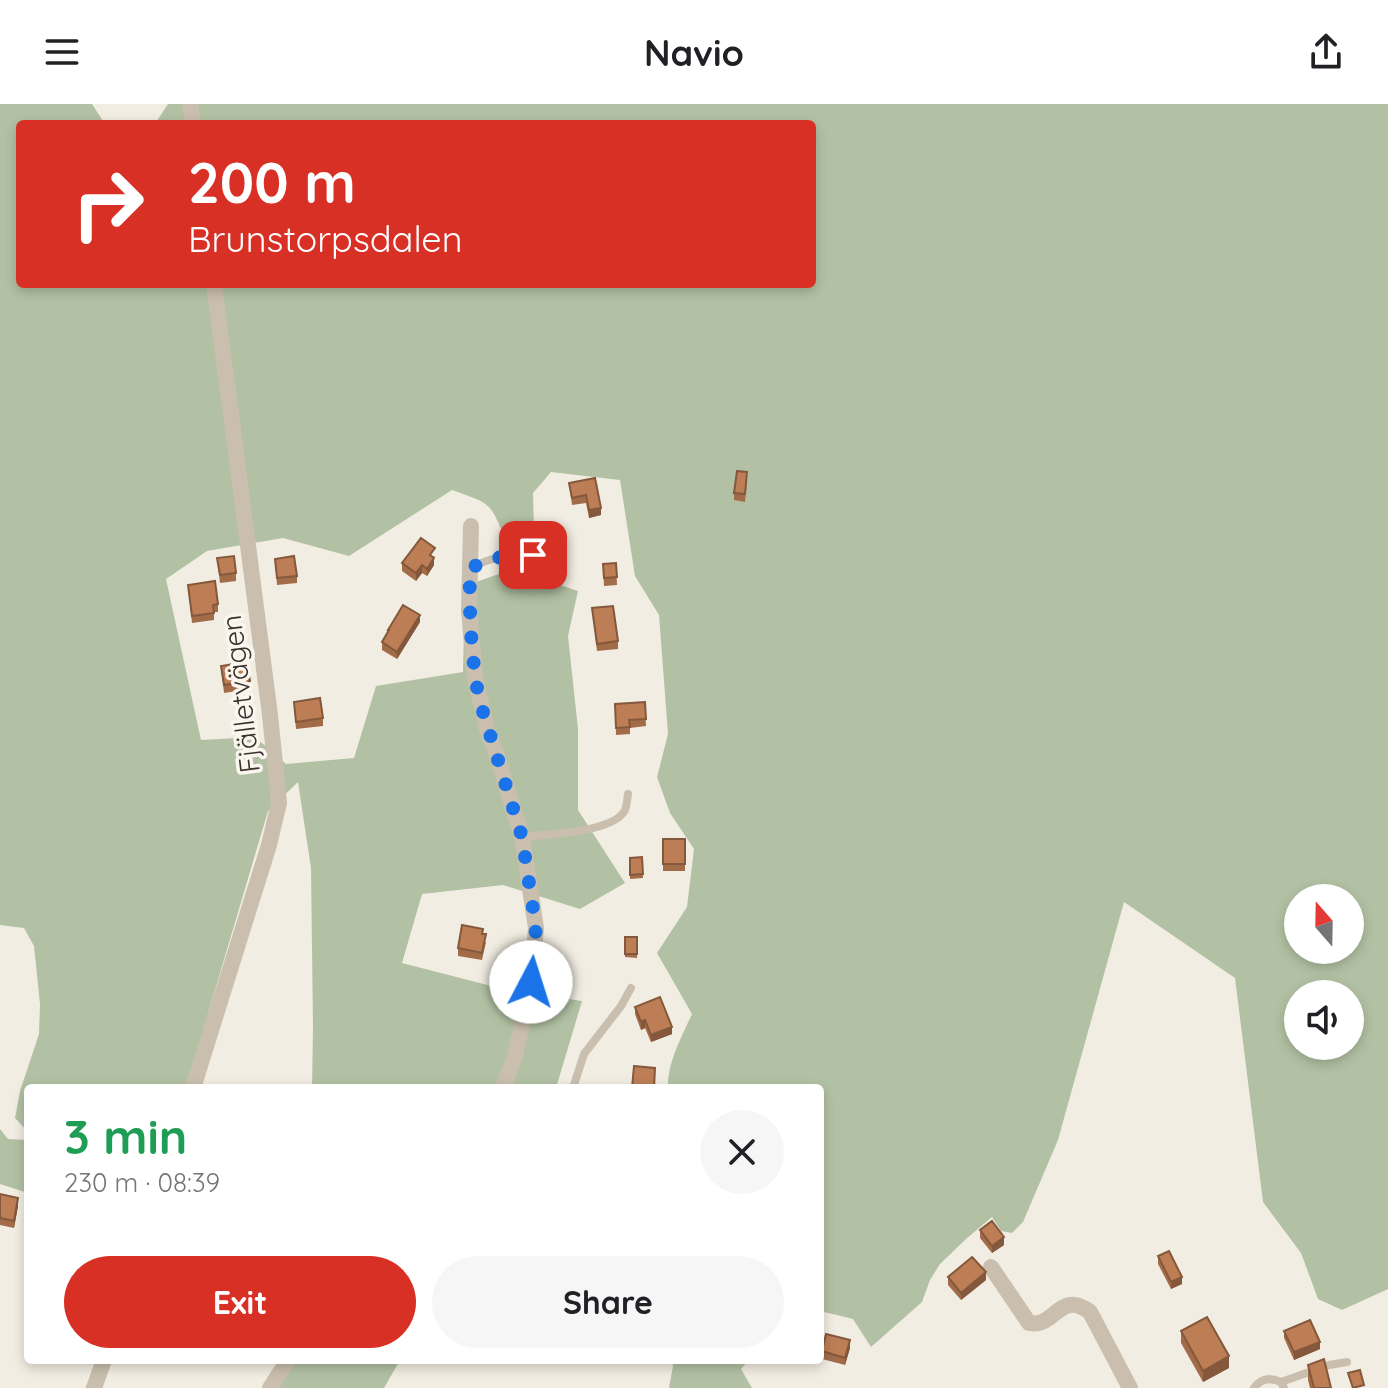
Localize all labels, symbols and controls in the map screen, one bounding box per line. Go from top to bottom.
icon: menu [40,30,84,74]
text: Navio [644,30,744,75]
icon: share [1304,30,1348,74]
text: 200 m [188,147,356,217]
icon: right [56,152,160,256]
text: Brunstorpsdalen [188,216,463,261]
pin [499,521,567,589]
icon: arrive [511,533,555,577]
street label: Fjälletvägen [213,613,267,775]
north arrow [1284,884,1364,964]
map controls [1284,884,1364,1060]
position arrow [489,940,573,1024]
button: sound [1284,980,1364,1060]
text: 3 min [64,1106,187,1166]
button: close [700,1110,784,1194]
text: 230 m · 08:39 [64,1166,220,1199]
button: Exit [64,1256,416,1348]
button: Share [432,1256,784,1348]

